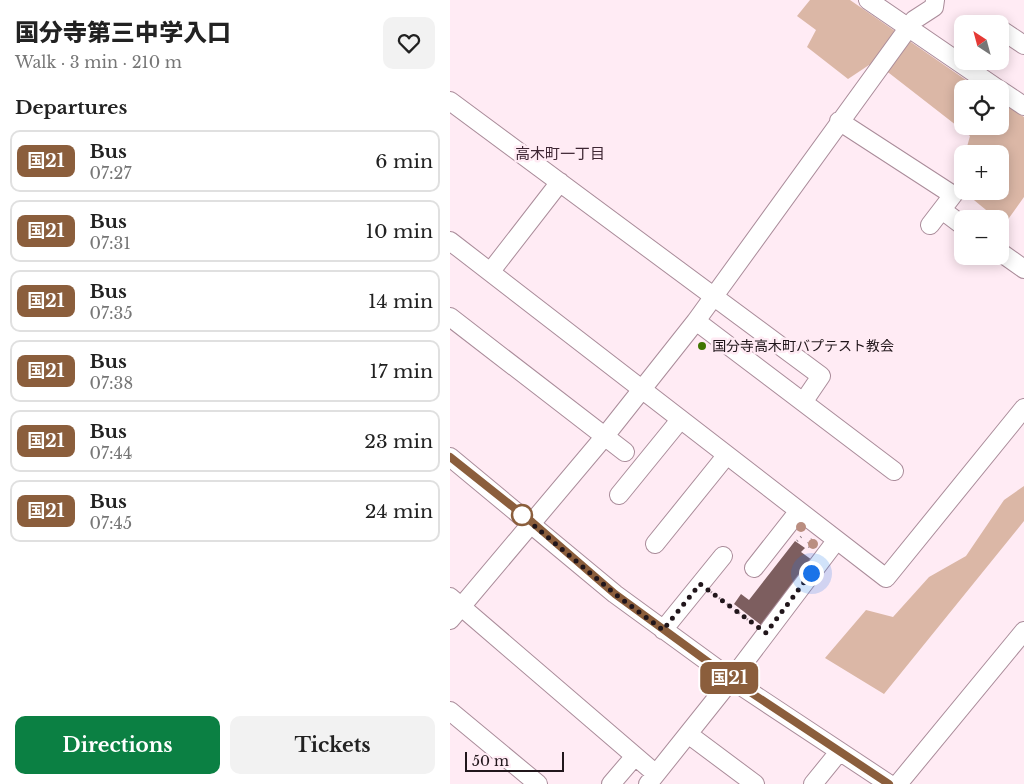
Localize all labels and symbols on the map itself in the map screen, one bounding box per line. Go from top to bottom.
north arrow [954,15,1009,70]
district label: 高木町一丁目 [515,144,605,163]
place label: 国分寺高木町バプテスト教会 [712,337,894,355]
marker: 国分寺高木町バプテスト教会 [696,340,708,352]
unlabelled marker [511,504,533,526]
your location [799,561,824,586]
line badge: 国21 [700,662,758,694]
scale bar [465,749,564,772]

